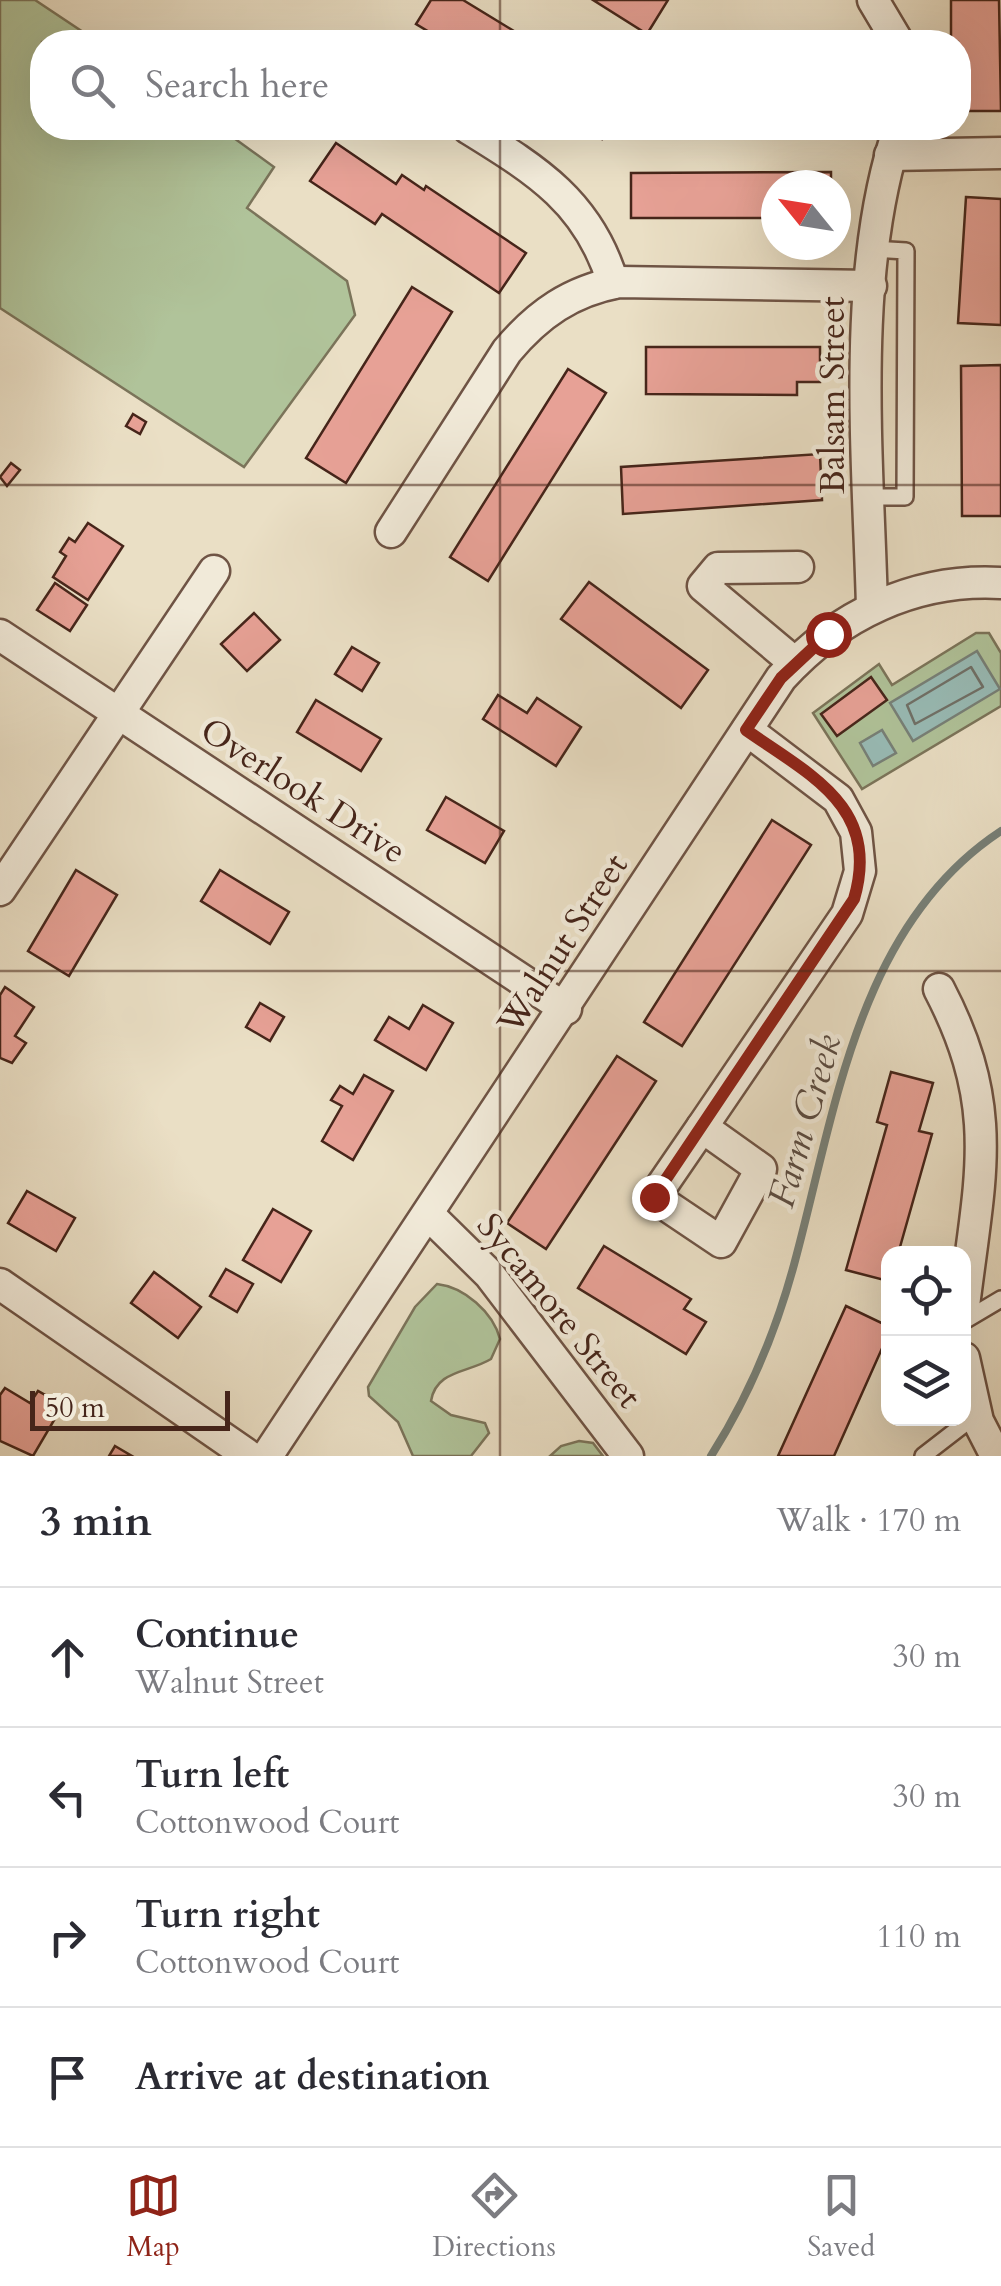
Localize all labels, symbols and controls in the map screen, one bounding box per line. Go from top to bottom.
search box [30,30,971,140]
icon: search [65,58,120,113]
text: Search here [145,59,329,111]
north arrow [761,170,851,260]
street label: Balsam Street [809,296,857,494]
route start [806,612,852,658]
street label: Overlook Drive [191,707,415,875]
street label: Walnut Street [486,844,639,1044]
water label: Farm Creek [756,1028,854,1213]
route end [632,1175,678,1221]
street label: Sycamore Street [465,1203,653,1419]
map controls [881,1246,971,1426]
button: locate [881,1246,971,1336]
button: layers [881,1336,971,1426]
scale bar [30,1386,230,1430]
text: 50 m [45,1389,105,1427]
text: 3 min [40,1493,152,1550]
text: Walk · 170 m [776,1499,961,1543]
text: Continue [135,1609,299,1661]
icon: ahead [40,1630,95,1685]
text: 30 m [893,1635,961,1679]
text: Walnut Street [135,1661,324,1705]
text: Turn left [135,1749,289,1801]
icon: left [40,1770,95,1825]
text: 30 m [893,1775,961,1819]
text: Cottonwood Court [135,1801,399,1845]
text: Turn right [135,1889,320,1941]
icon: right [40,1910,95,1965]
text: 110 m [876,1915,961,1959]
text: Cottonwood Court [135,1941,399,1985]
icon: arrive [40,2050,95,2105]
text: Arrive at destination [135,2051,490,2103]
tab: Map [126,2168,181,2266]
tab: Directions [432,2168,556,2266]
tab: Saved [807,2168,875,2266]

